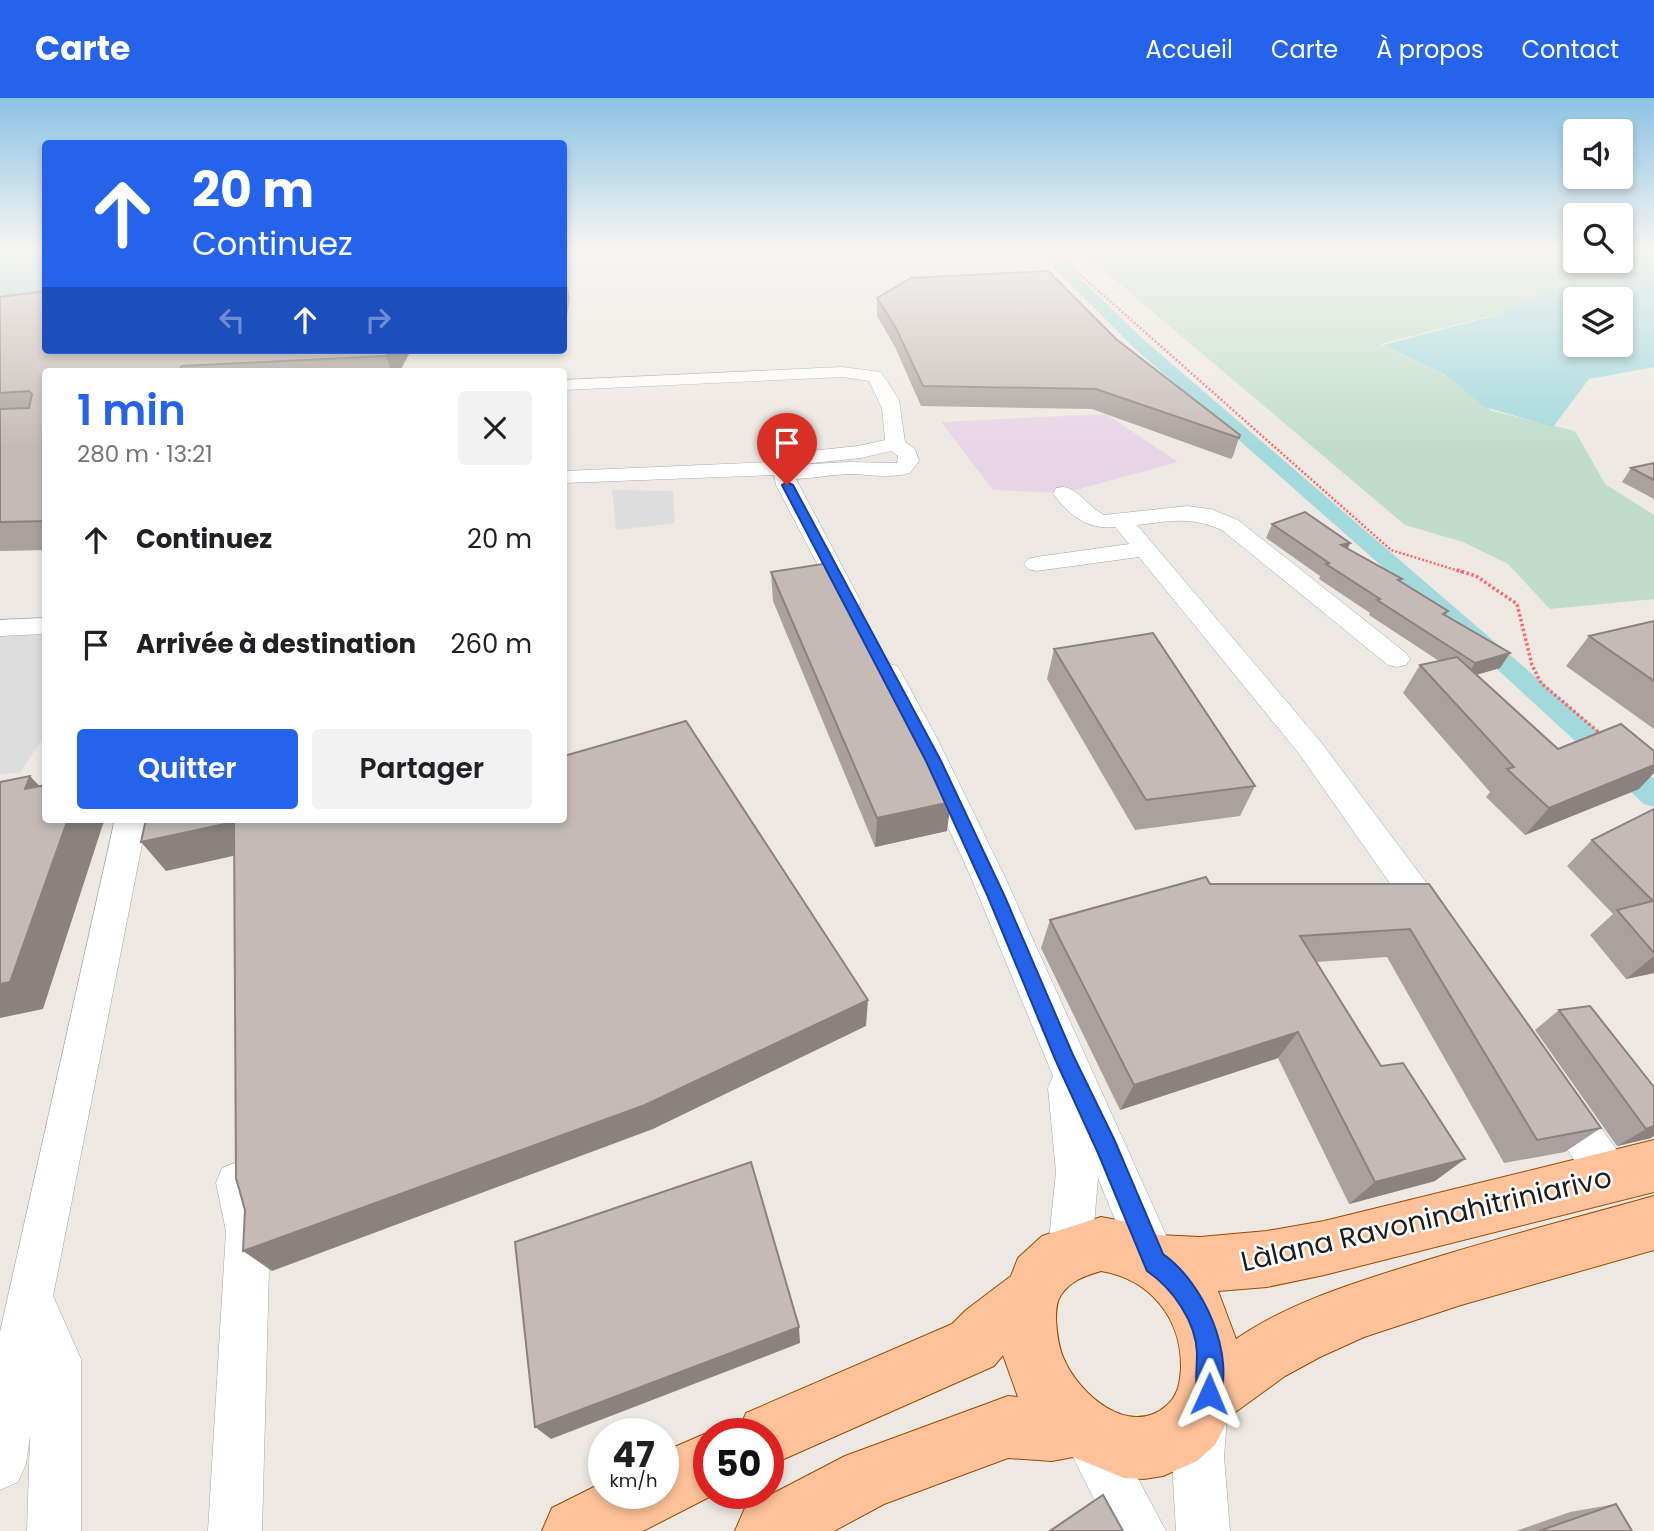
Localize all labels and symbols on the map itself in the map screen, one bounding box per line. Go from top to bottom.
pin [757,413,817,485]
street label: Làlana Ravoninahitriniarivo [1237,1158,1615,1281]
position arrow [1172,1357,1246,1431]
speed limit sign: 50 [693,1418,784,1509]

